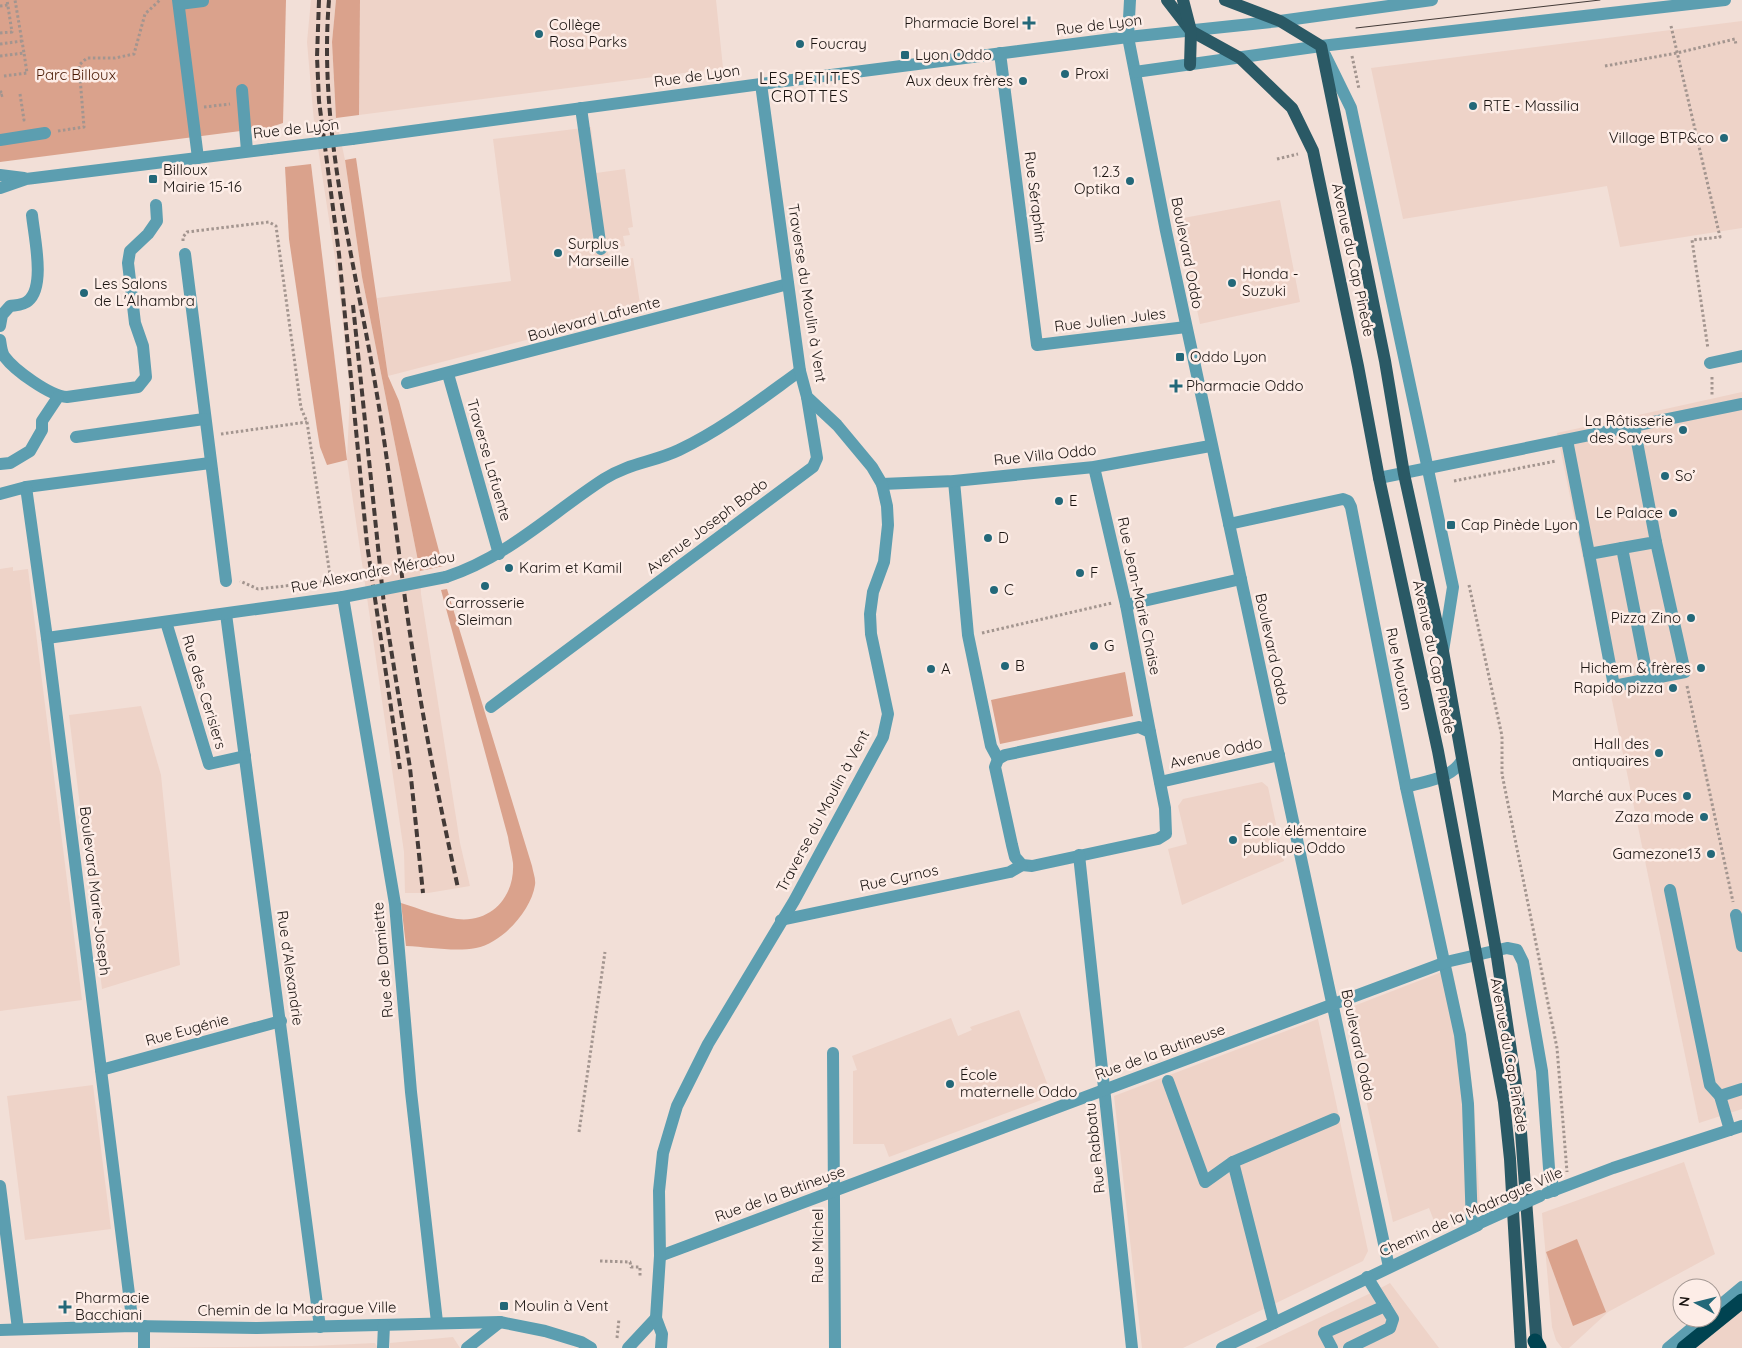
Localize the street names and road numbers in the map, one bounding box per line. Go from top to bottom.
street label: Rue de Lyon [1055,10,1143,39]
street label: Rue de Lyon [653,60,741,91]
street label: Rue de Lyon [252,115,340,142]
street label: Rue Séraphin [1020,150,1051,244]
street label: Avenue du Cap Pinède [1328,181,1379,338]
street label: Boulevard Oddo [1167,195,1208,310]
street label: Traverse du Moulin à Vent [784,202,831,384]
street label: Boulevard Lafuente [526,292,662,345]
street label: Rue Julien Jules [1053,303,1167,336]
street label: Traverse Lafuente [463,397,516,523]
street label: Rue Villa Oddo [993,440,1097,469]
street label: Avenue Joseph Bodo [642,474,771,577]
street label: Rue Jean-Marie Chaise [1113,515,1166,677]
street label: Rue Alexandre Méradou [289,546,457,597]
street label: Avenue du Cap Pinède [1409,578,1460,735]
street label: Boulevard Oddo [1251,591,1294,706]
street label: Rue Mouton [1382,626,1417,712]
street label: Rue des Cerisiers [178,632,231,751]
street label: Traverse du Moulin à Vent [772,726,873,895]
street label: Avenue Oddo [1168,733,1264,772]
street label: Boulevard Marie-Joseph [76,805,115,977]
street label: Rue Cyrnos [858,860,940,895]
street label: Rue de Damiette [368,901,397,1019]
street label: Rue d'Alexandrie [273,909,308,1027]
street label: Avenue du Cap Pinède [1487,976,1532,1134]
street label: Boulevard Oddo [1337,987,1380,1102]
street label: Rue Eugénie [143,1009,231,1050]
street label: Rue de la Butineuse [1092,1019,1227,1084]
street label: Rue Rabbatu [1080,1102,1109,1194]
street label: Rue de la Butineuse [712,1161,847,1226]
street label: Chemin de la Madrague Ville [1376,1162,1565,1261]
street label: Rue Michel [808,1209,827,1283]
street label: Chemin de la Madrague Ville [197,1297,397,1320]

